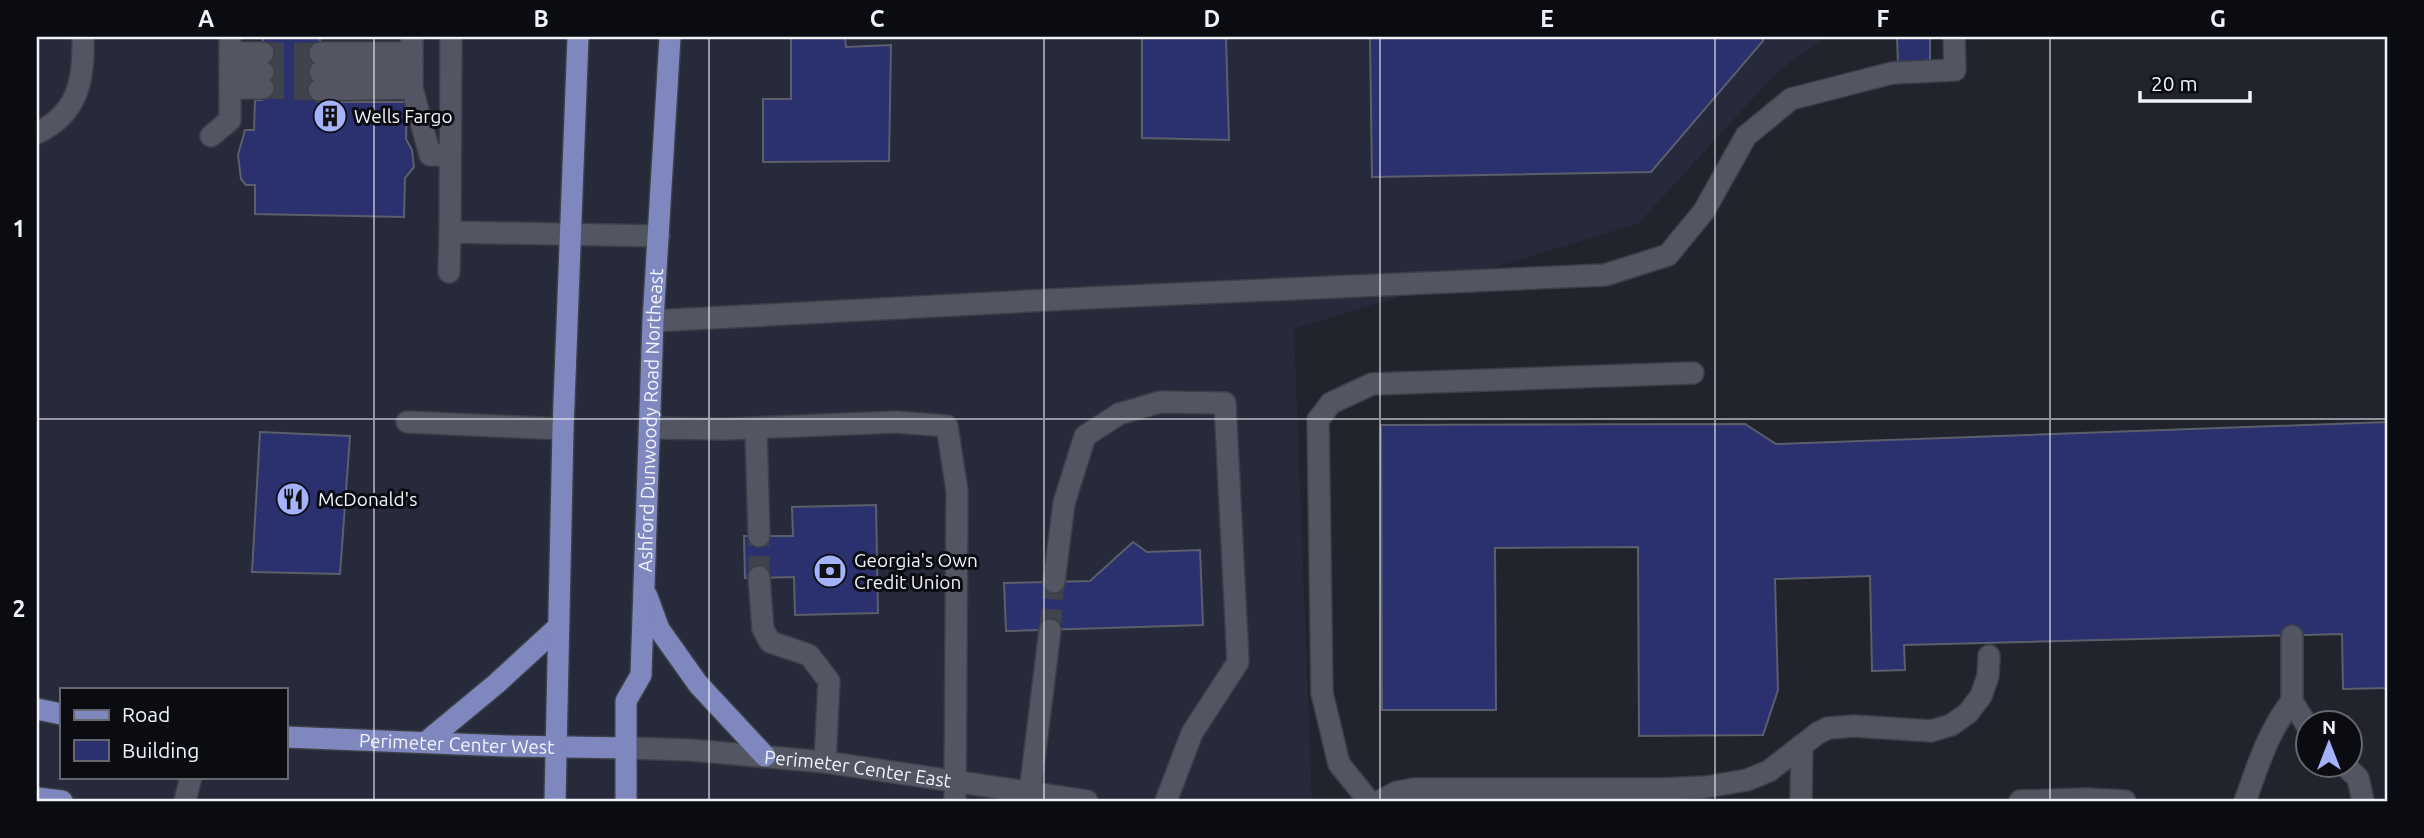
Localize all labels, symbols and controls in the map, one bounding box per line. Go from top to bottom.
text: A [198,6,214,31]
text: B [533,6,549,31]
text: C [870,6,885,31]
text: D [1204,6,1220,31]
text: E [1540,6,1554,31]
text: F [1877,6,1890,31]
text: G [2210,6,2226,31]
scale bar [2140,60,2251,104]
text: 20 m [2151,71,2198,95]
building icon: Wells Fargo [311,97,349,135]
place label: Wells Fargo [354,105,453,127]
text: 1 [13,216,25,241]
street label: Ashford Dunwoody Road Northeast [633,267,667,572]
restaurant icon: McDonald's [274,480,312,518]
place label: McDonald's [318,488,417,510]
place label: Georgia's Own Credit Union [854,549,978,593]
bank icon: Georgia's Own Credit Union [811,552,849,590]
text: 2 [13,596,25,621]
legend [60,688,287,778]
text: Road [122,702,170,726]
north arrow [2294,708,2364,778]
text: N [2322,716,2336,738]
street label: Perimeter Center West [359,729,555,758]
text: Building [122,738,199,762]
street label: Perimeter Center East [764,746,953,792]

